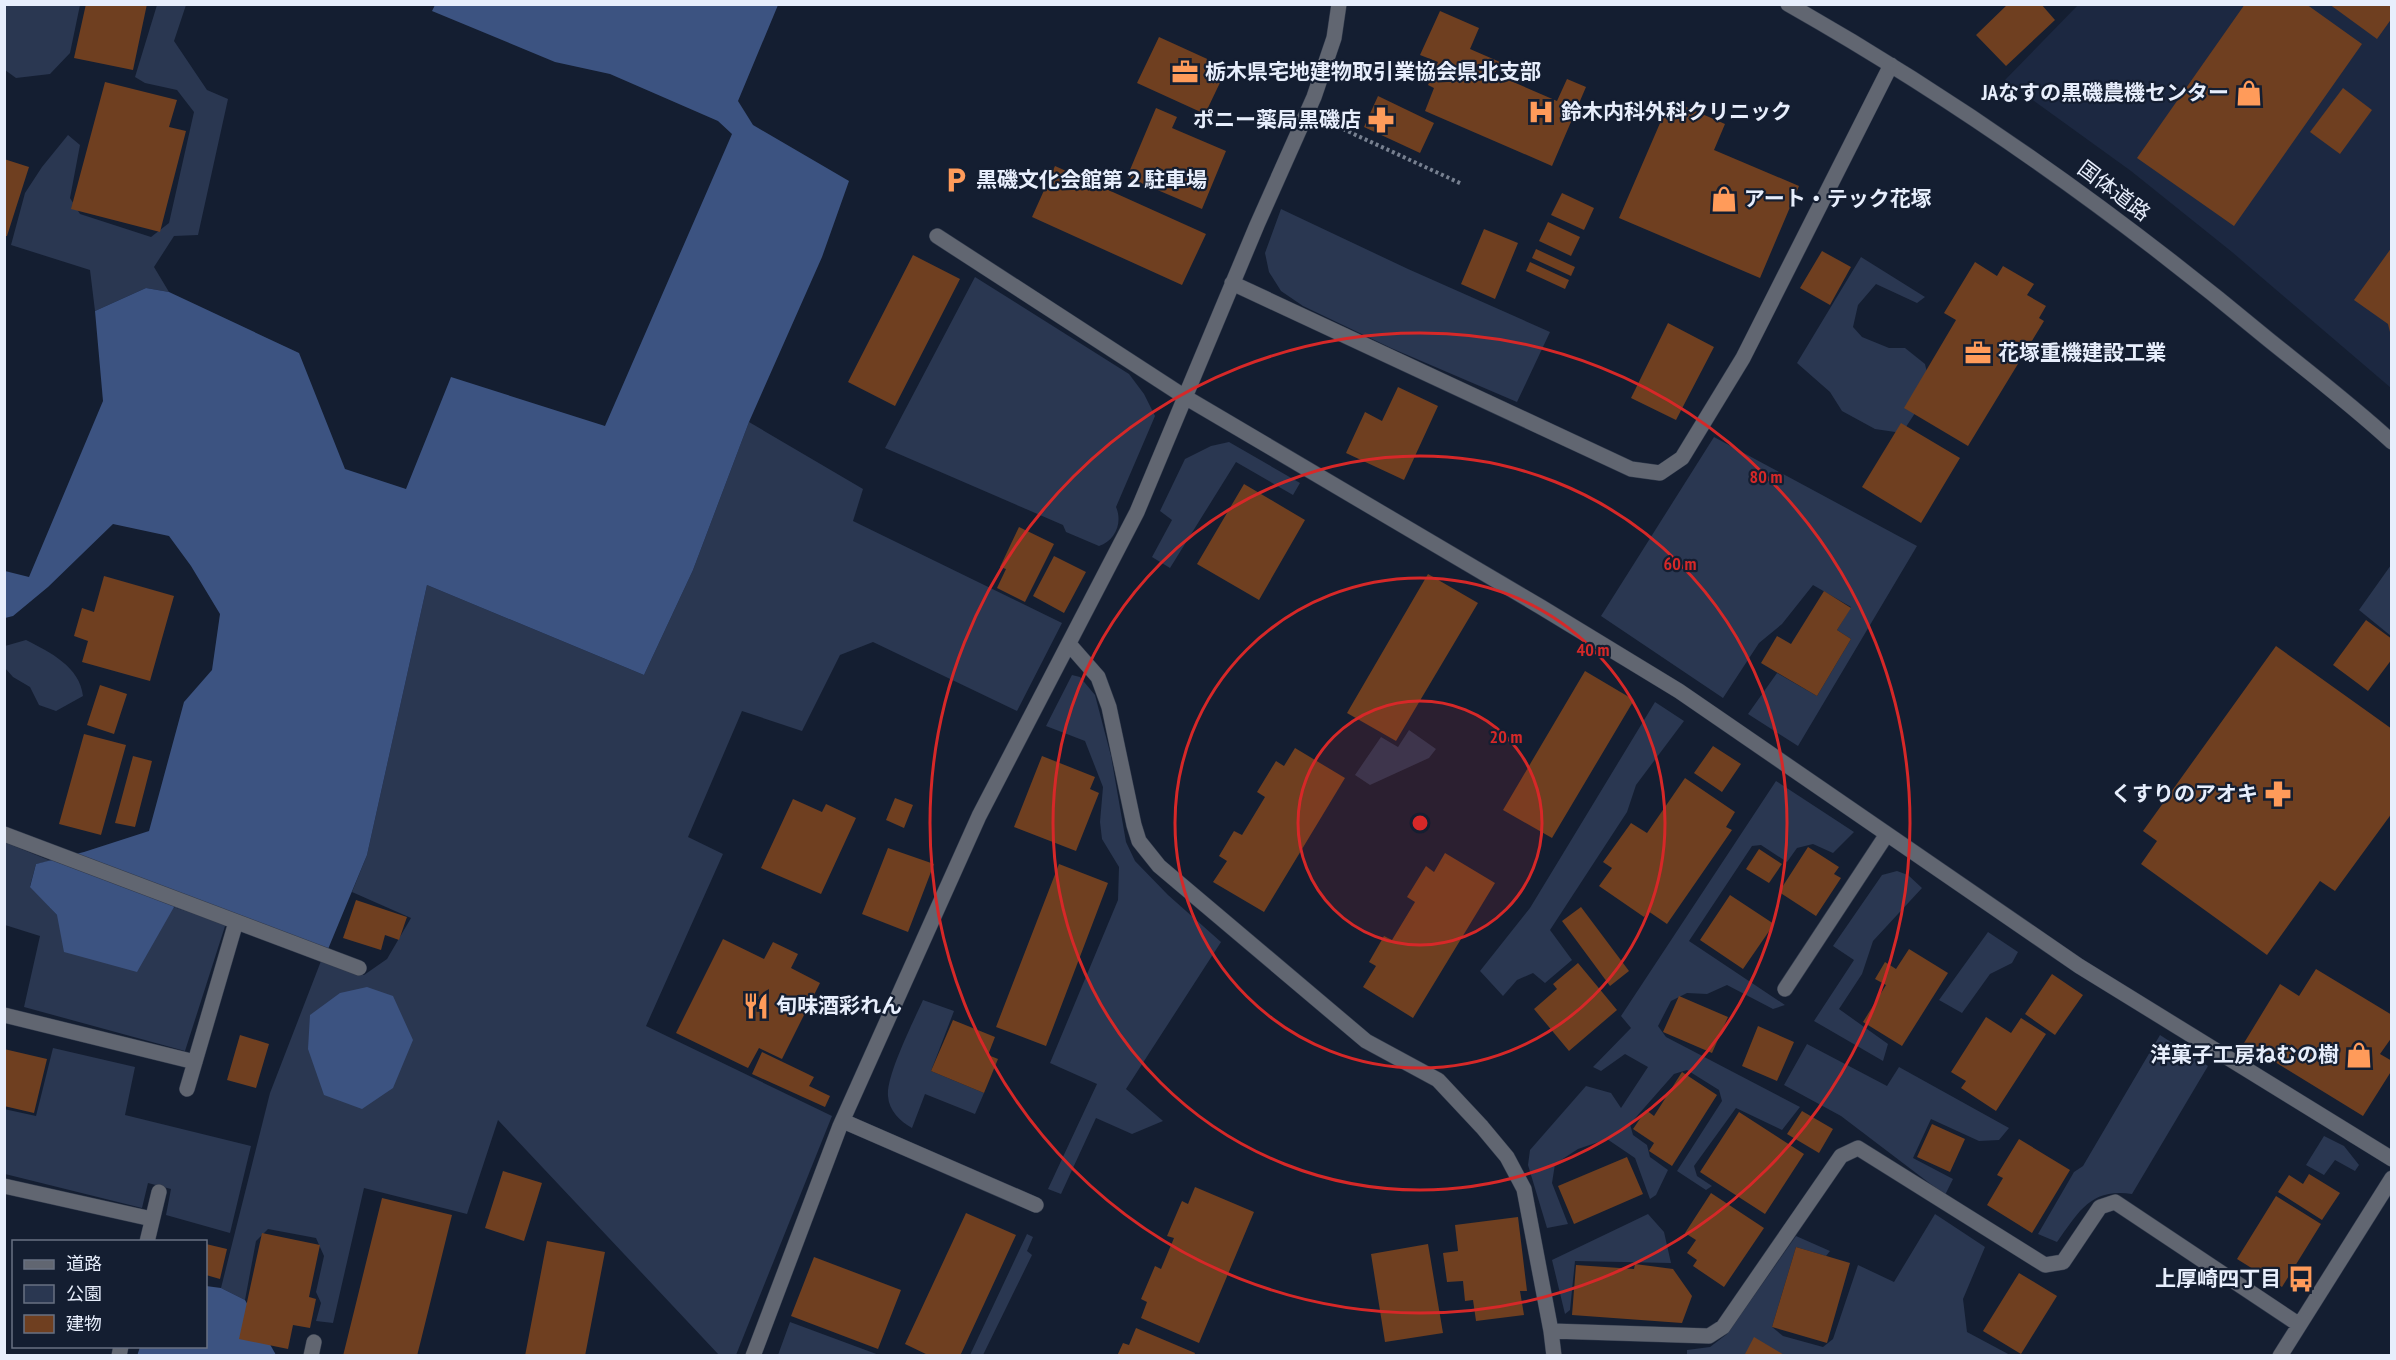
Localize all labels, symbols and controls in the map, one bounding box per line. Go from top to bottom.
office icon: 栃木県宅地建物取引業協会県北支部 [1170,57,1200,87]
place label: 栃木県宅地建物取引業協会県北支部 [1205,58,1541,85]
shop icon: JAなすの黒磯農機センター [2234,78,2264,108]
place label: JAなすの黒磯農機センター [1980,79,2229,106]
hospital icon: 鈴木内科外科クリニック [1526,97,1556,127]
place label: 鈴木内科外科クリニック [1561,98,1792,125]
pharmacy icon: ポニー薬局黒磯店 [1366,105,1396,135]
place label: ポニー薬局黒磯店 [1193,106,1361,133]
street label: 国体道路 [2073,155,2156,227]
parking icon: 黒磯文化会館第２駐車場 [941,165,971,195]
place label: 黒磯文化会館第２駐車場 [976,166,1207,193]
shop icon: アート・テック花塚 [1709,184,1739,214]
place label: アート・テック花塚 [1744,185,1932,212]
office icon: 花塚重機建設工業 [1963,338,1993,368]
place label: 花塚重機建設工業 [1998,339,2166,366]
text: 80 m [1750,465,1782,488]
text: 60 m [1664,552,1696,575]
text: 40 m [1577,638,1609,661]
text: 20 m [1490,725,1522,748]
pharmacy icon: くすりのアオキ [2263,779,2293,809]
place label: くすりのアオキ [2111,780,2258,807]
centre of rings [1410,813,1430,833]
restaurant icon: 旬味酒彩れん [741,991,771,1021]
place label: 旬味酒彩れん [776,992,902,1019]
shop icon: 洋菓子工房ねむの樹 [2344,1040,2374,1070]
place label: 洋菓子工房ねむの樹 [2150,1041,2339,1068]
legend [12,1240,207,1348]
text: 道路 [66,1252,102,1275]
bus stop icon: 上厚崎四丁目 [2286,1264,2316,1294]
place label: 上厚崎四丁目 [2155,1265,2281,1292]
text: 公園 [66,1282,102,1305]
text: 建物 [66,1312,102,1335]

